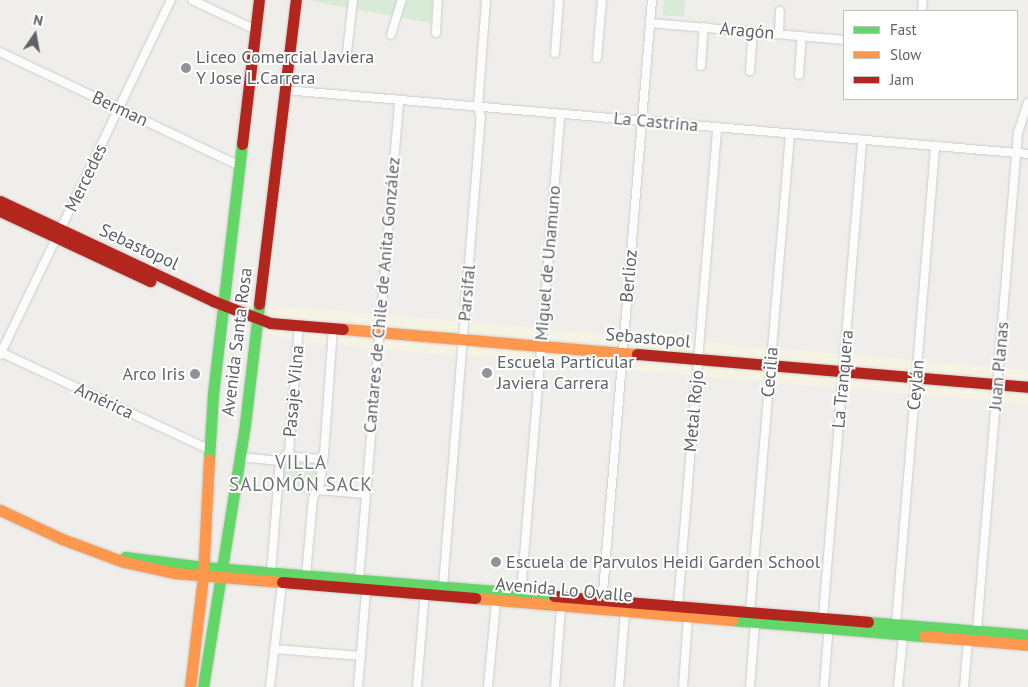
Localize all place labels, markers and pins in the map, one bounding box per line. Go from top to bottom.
place label: Liceo Comercial Javiera Y Jose L.Carrera [196,47,374,90]
marker: Liceo Comercial Javiera Y Jose L.Carrera [180,62,192,74]
place label: Escuela Particular Javiera Carrera [497,352,634,394]
place label: Arco Iris [122,363,185,385]
marker: Escuela Particular Javiera Carrera [481,367,493,379]
marker: Arco Iris [189,368,201,380]
place label: Escuela de Parvulos Heidi Garden School [506,551,820,573]
marker: Escuela de Parvulos Heidi Garden School [490,556,502,568]

